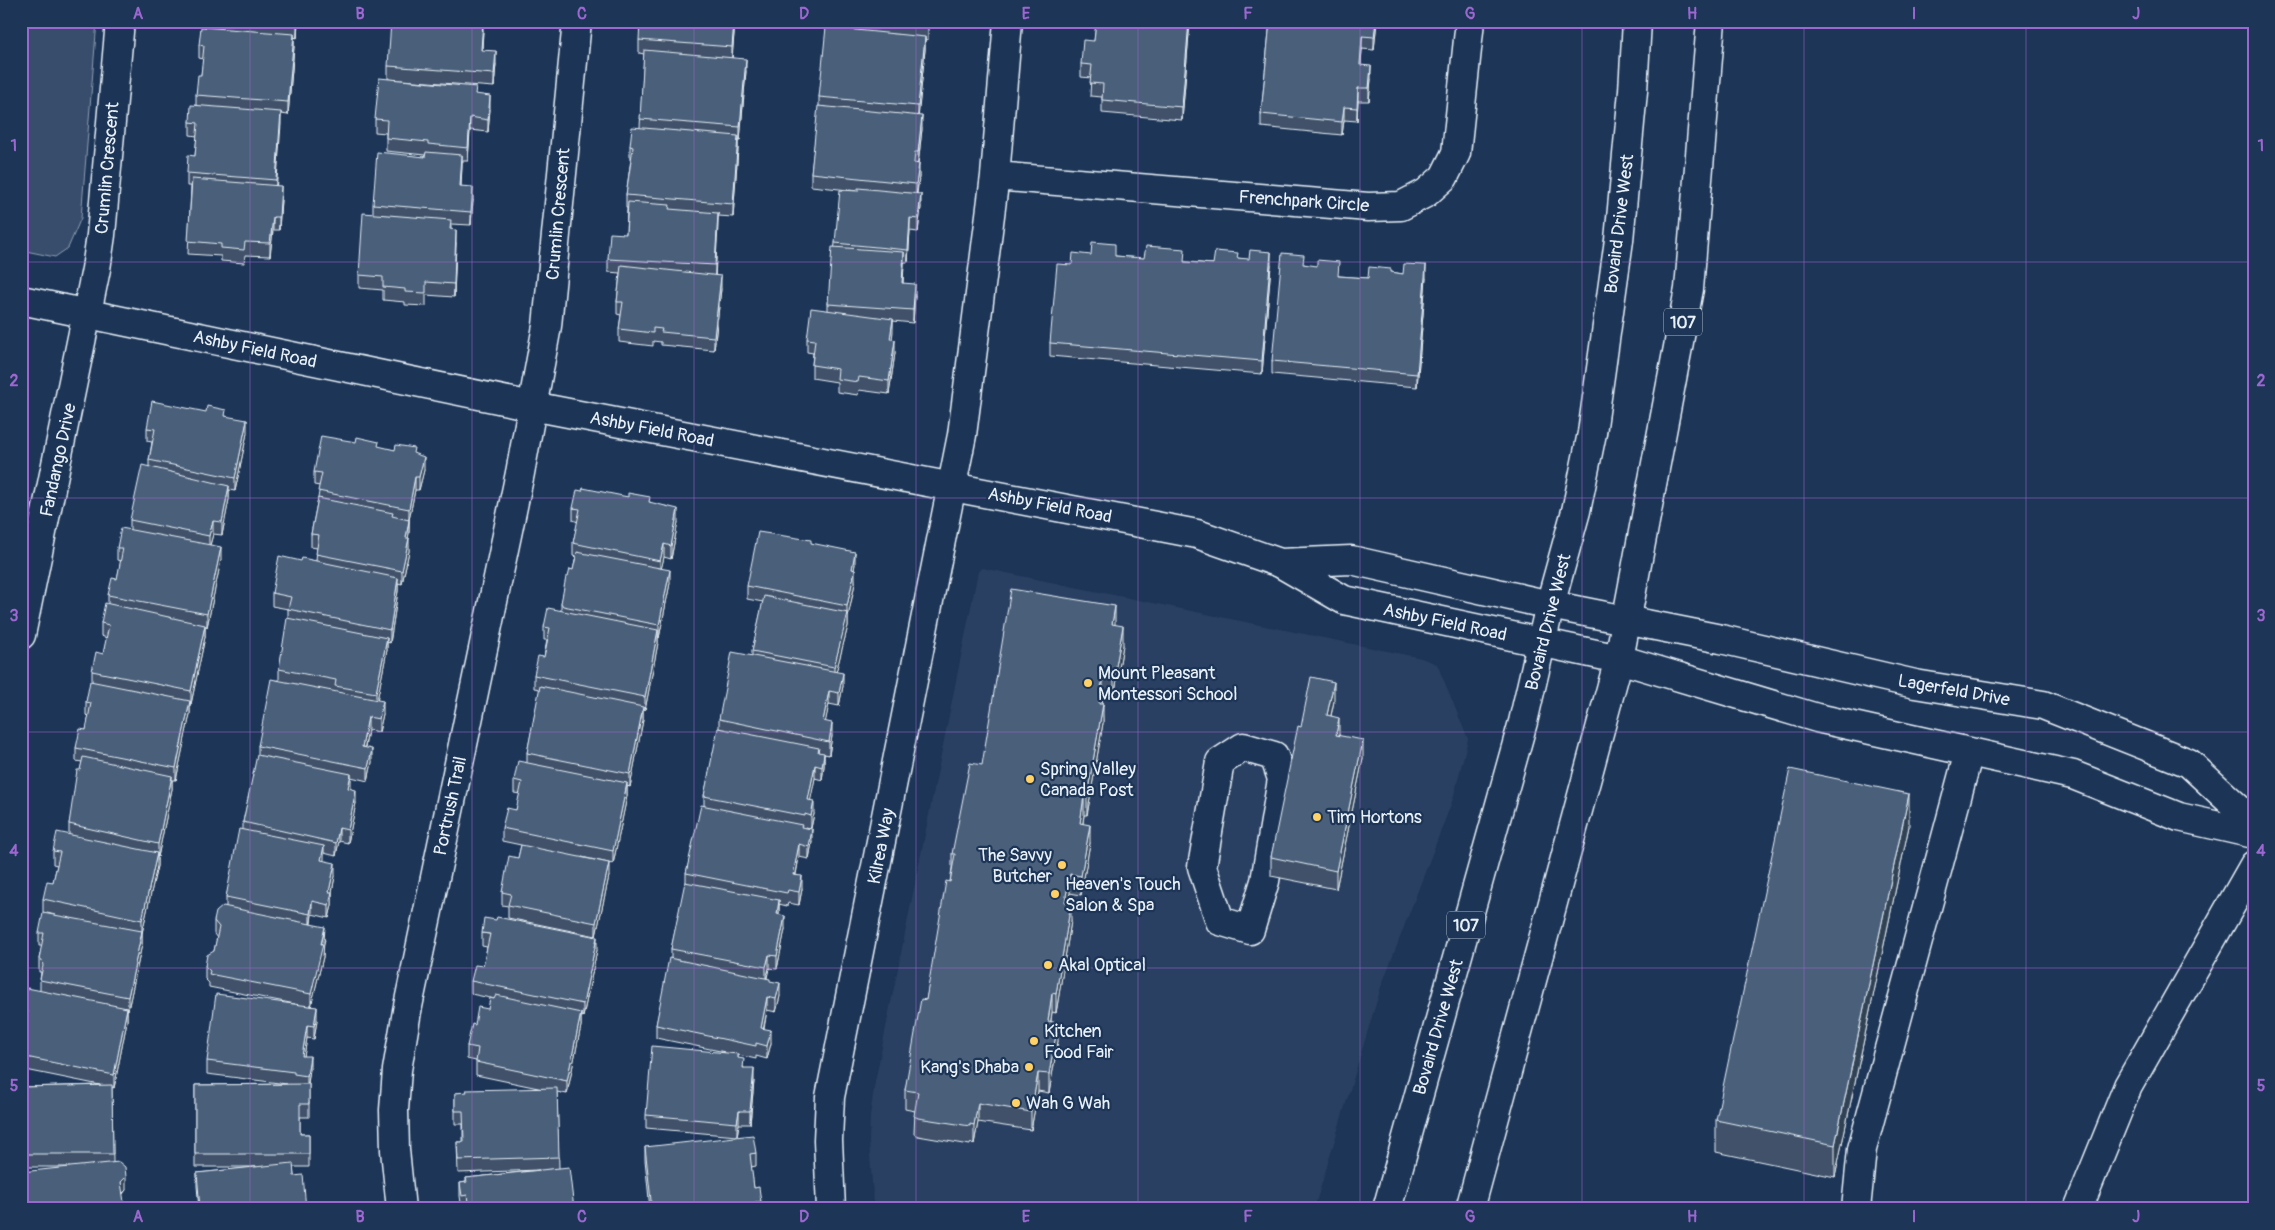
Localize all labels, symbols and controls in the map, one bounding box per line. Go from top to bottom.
text: A [133,4,144,24]
text: B [355,4,365,24]
text: C [577,4,587,24]
text: D [799,4,809,24]
text: E [1022,4,1031,24]
text: F [1243,4,1253,24]
text: G [1465,4,1476,24]
text: H [1687,4,1697,24]
text: I [1912,4,1916,24]
text: J [2132,4,2140,24]
street label: Crumlin Crescent [90,100,125,235]
text: 1 [11,136,17,156]
text: 1 [2258,136,2264,156]
street label: Crumlin Crescent [541,146,576,281]
street label: Bovaird Drive West [1600,152,1640,295]
street label: Frenchpark Circle [1238,185,1370,218]
road number: 107 [1664,308,1702,336]
street label: Ashby Field Road [191,325,319,374]
text: 2 [10,371,19,391]
text: 2 [2257,371,2266,391]
street label: Fandango Drive [35,401,82,519]
street label: Ashby Field Road [588,406,716,453]
street label: Ashby Field Road [986,482,1114,529]
street label: Bovaird Drive West [1520,551,1577,693]
street label: Ashby Field Road [1381,598,1509,647]
text: 3 [10,606,19,626]
text: 3 [2257,606,2266,626]
place label: Mount Pleasant Montessori School [1098,662,1238,706]
street label: Lagerfeld Drive [1896,669,2012,712]
marker: Mount Pleasant Montessori School [1082,677,1094,689]
street label: Portrush Trail [429,754,472,858]
place label: Spring Valley Canada Post [1040,758,1136,802]
marker: Spring Valley Canada Post [1024,773,1036,785]
street label: Kilrea Way [863,806,900,886]
place label: Tim Hortons [1327,806,1422,829]
marker: Tim Hortons [1311,811,1323,823]
text: 4 [9,841,19,861]
text: 4 [2256,841,2266,861]
place label: The Savvy Butcher [978,844,1053,888]
marker: The Savvy Butcher [1056,859,1068,871]
place label: Heaven's Touch Salon & Spa [1065,873,1181,917]
marker: Heaven's Touch Salon & Spa [1049,888,1061,900]
road number: 107 [1447,912,1485,938]
place label: Akal Optical [1058,954,1146,977]
street label: Bovaird Drive West [1408,956,1469,1098]
marker: Akal Optical [1042,959,1054,971]
place label: Kitchen Food Fair [1044,1020,1114,1064]
marker: Kitchen Food Fair [1028,1035,1040,1047]
place label: Kang's Dhaba [920,1056,1019,1079]
marker: Kang's Dhaba [1023,1061,1035,1073]
text: 5 [10,1076,19,1096]
text: 5 [2257,1076,2266,1096]
place label: Wah G Wah [1026,1092,1110,1115]
marker: Wah G Wah [1010,1097,1022,1109]
text: A [133,1207,144,1227]
text: B [355,1207,365,1227]
text: C [577,1207,587,1227]
text: D [799,1207,809,1227]
text: E [1022,1207,1031,1227]
text: F [1243,1207,1253,1227]
text: G [1465,1207,1476,1227]
text: H [1687,1207,1697,1227]
text: I [1912,1207,1916,1227]
text: J [2132,1207,2140,1227]

